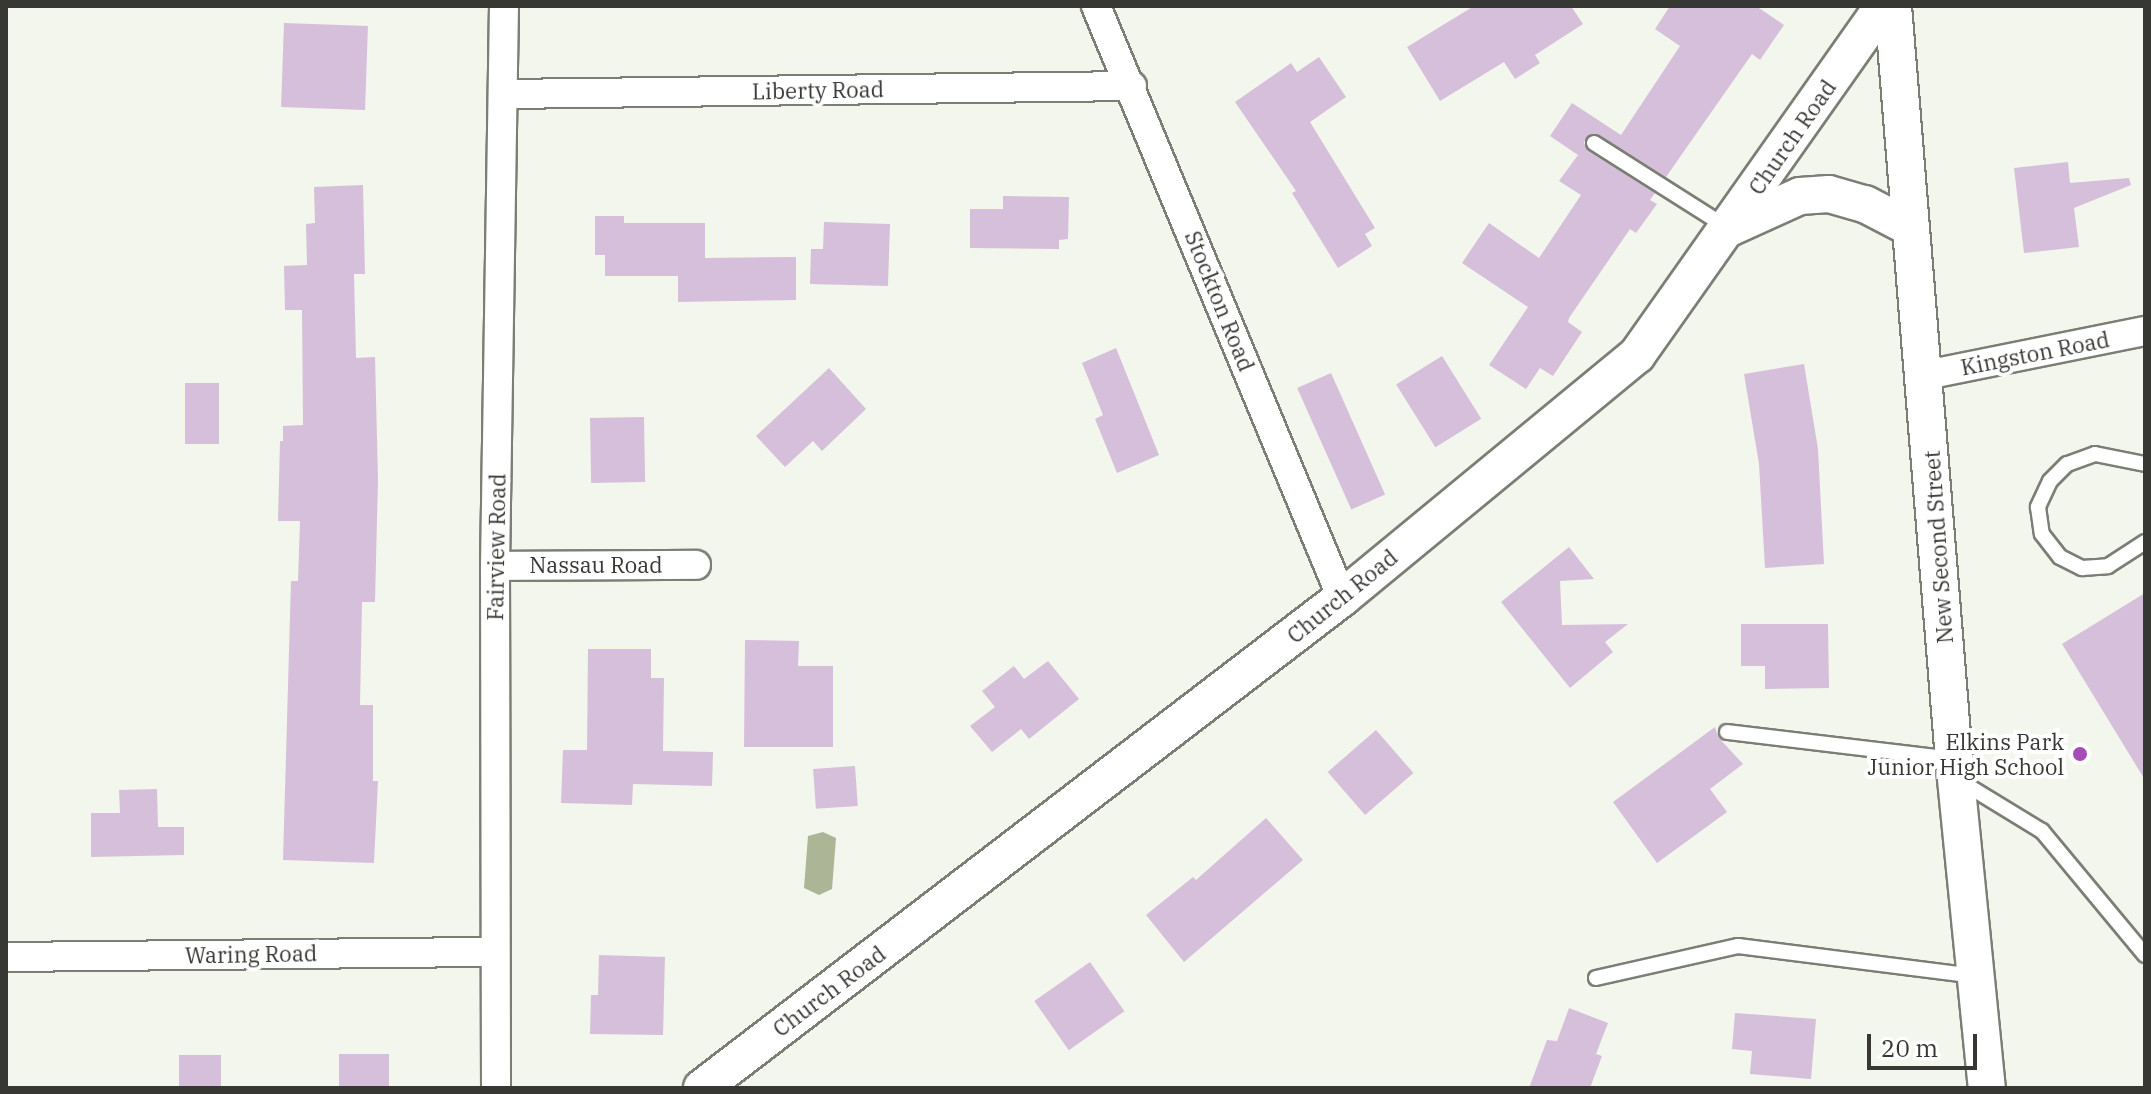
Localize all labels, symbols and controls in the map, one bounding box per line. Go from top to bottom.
street label: Church Road [1743,75,1841,199]
street label: Liberty Road [752,76,884,104]
street label: Stockton Road [1180,227,1260,375]
street label: Kingston Road [1958,326,2112,380]
street label: New Second Street [1918,450,1958,644]
street label: Fairview Road [482,473,510,621]
street label: Church Road [1282,544,1402,648]
street label: Nassau Road [529,552,663,578]
place label: Elkins Park Junior High School [1867,728,2064,780]
marker: Elkins Park Junior High School [2071,745,2089,763]
street label: Waring Road [185,940,317,968]
street label: Church Road [768,940,890,1042]
scale bar [1871,1018,1981,1068]
text: 20 m [1881,1032,1938,1064]

